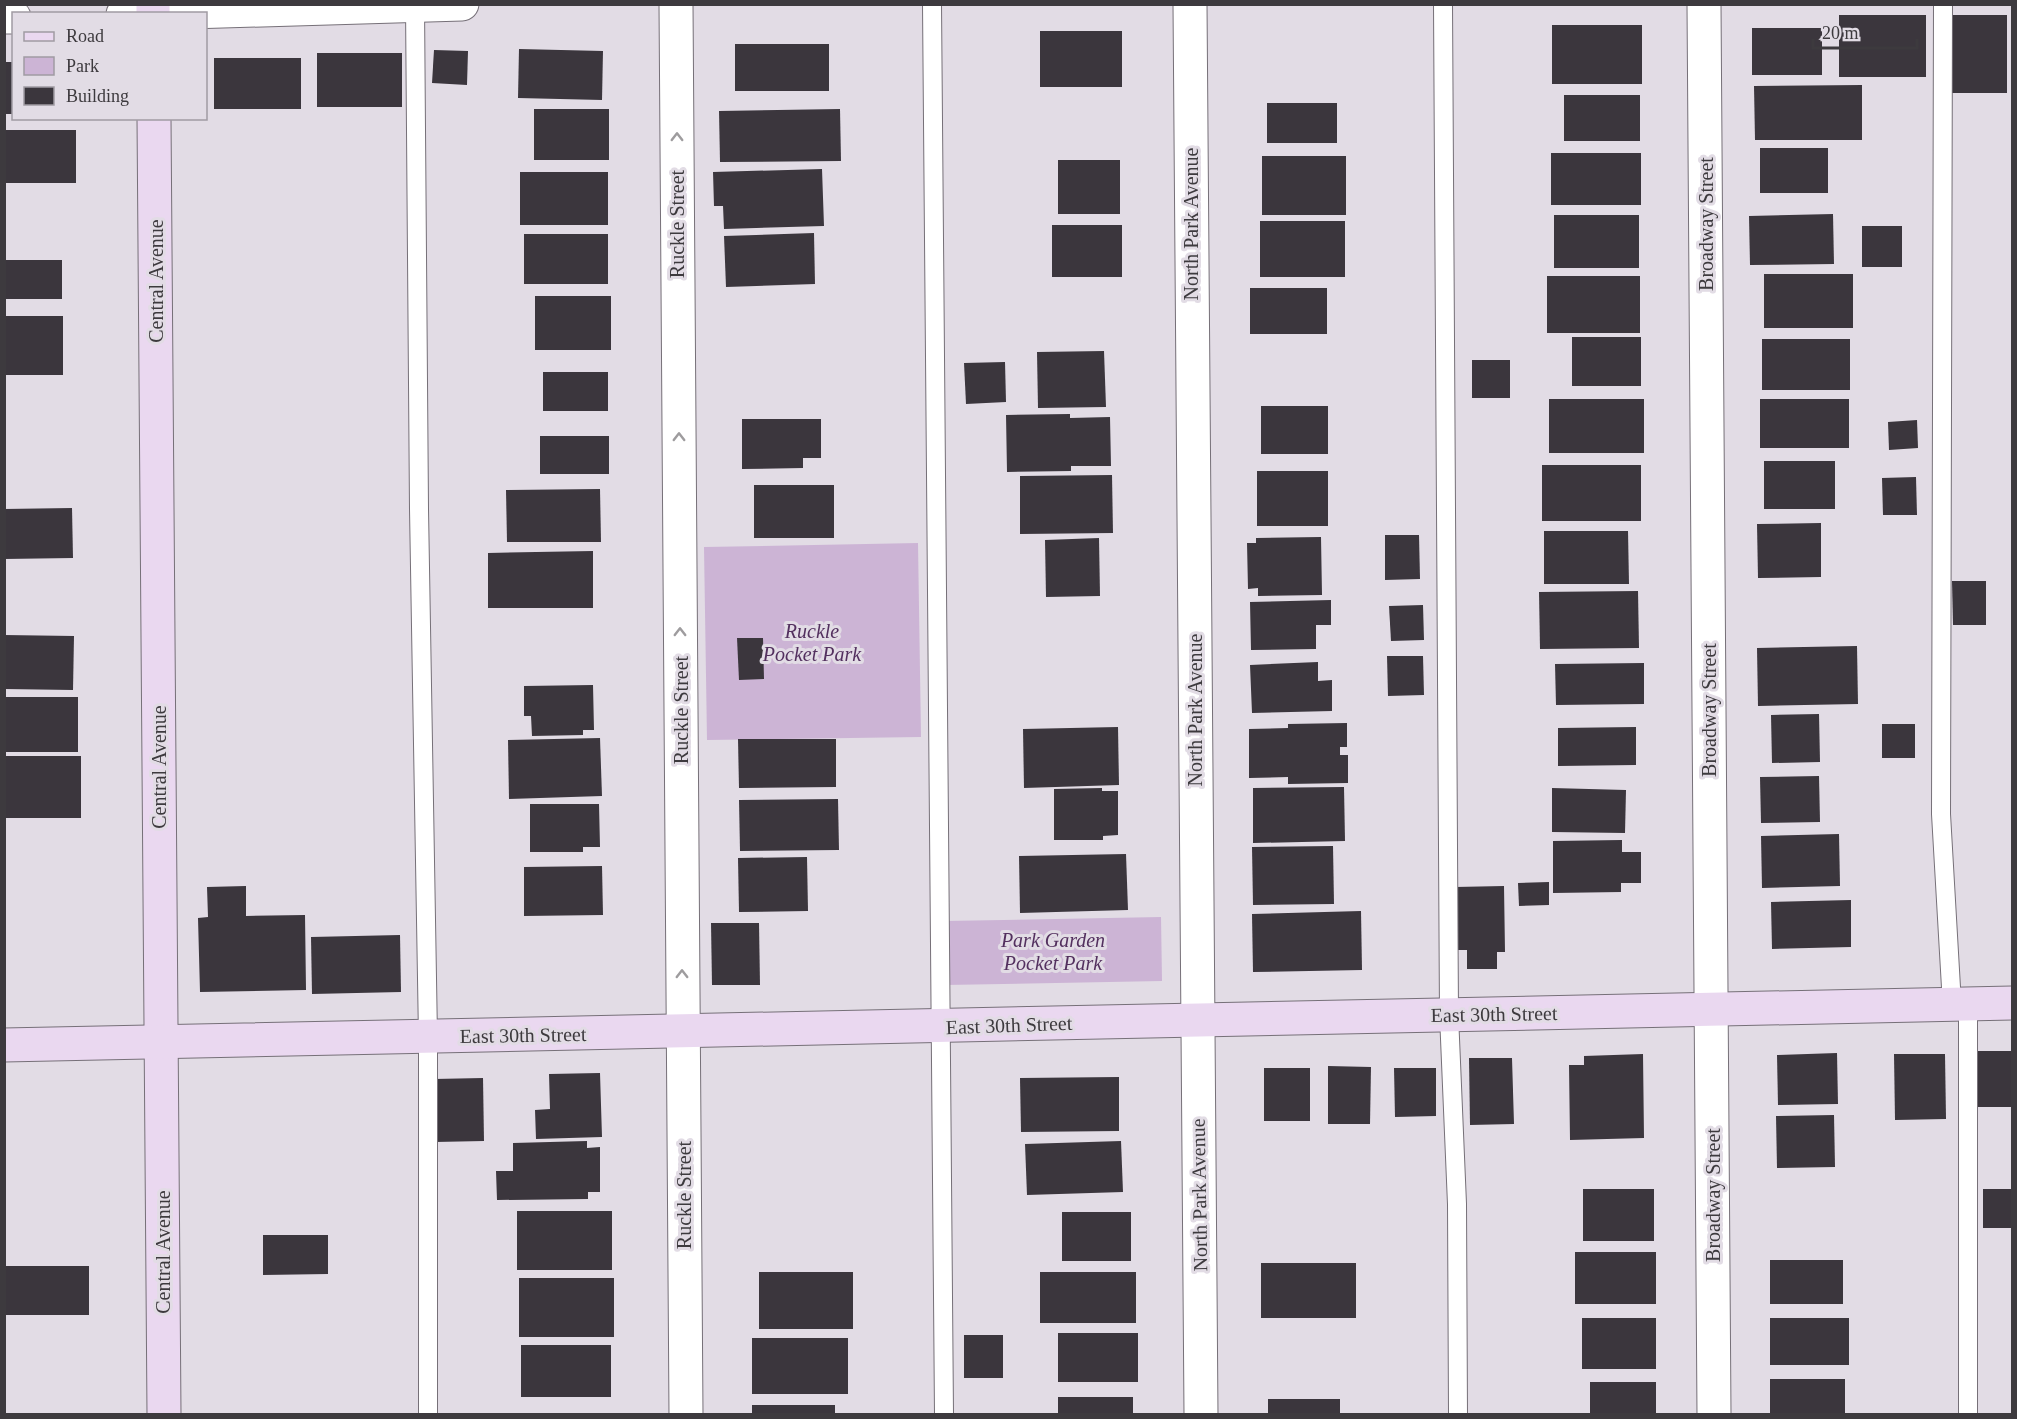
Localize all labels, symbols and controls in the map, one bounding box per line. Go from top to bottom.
legend [12,12,207,120]
scale bar [1813,12,1916,50]
text: 20 m [1822,23,1859,43]
text: Road [66,26,104,46]
text: Park [66,56,99,76]
text: Building [66,86,129,106]
one-way arrow [671,132,683,141]
street label: North Park Avenue [1180,147,1202,300]
street label: Broadway Street [1695,157,1718,291]
street label: Ruckle Street [666,169,688,278]
street label: Central Avenue [145,219,167,343]
one-way arrow [673,432,685,441]
park label: Ruckle Pocket Park [762,620,862,665]
one-way arrow [674,627,686,636]
street label: North Park Avenue [1184,633,1206,786]
street label: Broadway Street [1698,643,1721,777]
street label: Ruckle Street [670,655,692,764]
street label: Central Avenue [148,705,170,829]
park label: Park Garden Pocket Park [1000,929,1105,974]
one-way arrow [676,969,688,978]
street label: East 30th Street [1430,1002,1558,1026]
street label: East 30th Street [945,1012,1073,1038]
street label: East 30th Street [459,1023,587,1047]
street label: North Park Avenue [1187,1118,1211,1272]
street label: Broadway Street [1702,1128,1725,1262]
street label: Ruckle Street [673,1140,695,1249]
street label: Central Avenue [152,1190,174,1314]

